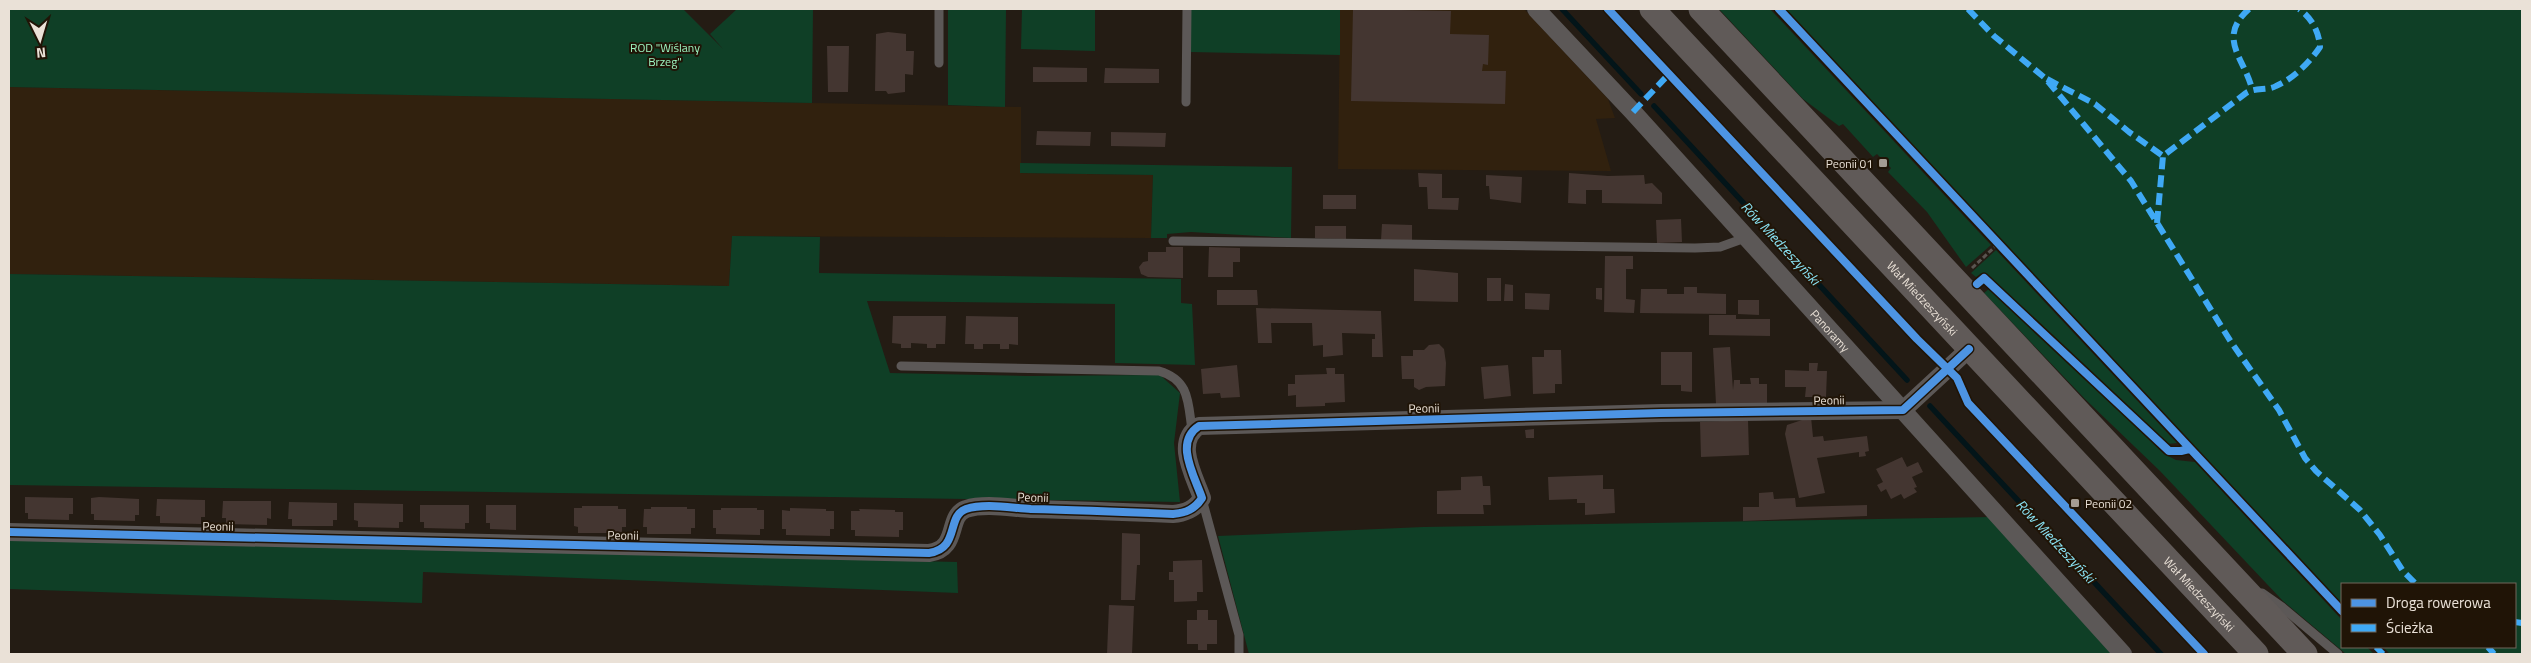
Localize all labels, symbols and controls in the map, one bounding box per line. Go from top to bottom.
north arrow [15,15,65,65]
park label: ROD "Wiślany Brzeg" [630,38,700,71]
text: N [35,43,47,64]
place label: Peonii 01 [1826,154,1873,173]
marker: Peonii 01 [1877,157,1889,169]
water label: Rów Miedzeszyński [1737,196,1827,291]
street label: Wał Miedzeszyński [1883,256,1963,340]
street label: Panoramy [1806,305,1855,356]
street label: Peonii [1813,390,1845,410]
street label: Peonii [1408,398,1440,418]
street label: Peonii [1017,487,1049,507]
water label: Rów Miedzeszyński [2012,494,2102,589]
place label: Peonii 02 [2085,494,2132,513]
marker: Peonii 02 [2069,497,2081,509]
street label: Peonii [202,516,234,536]
street label: Peonii [607,525,639,545]
street label: Wał Miedzeszyński [2159,552,2240,635]
legend [2341,583,2516,648]
text: Droga rowerowa [2386,591,2491,614]
text: Ścieżka [2386,616,2433,639]

